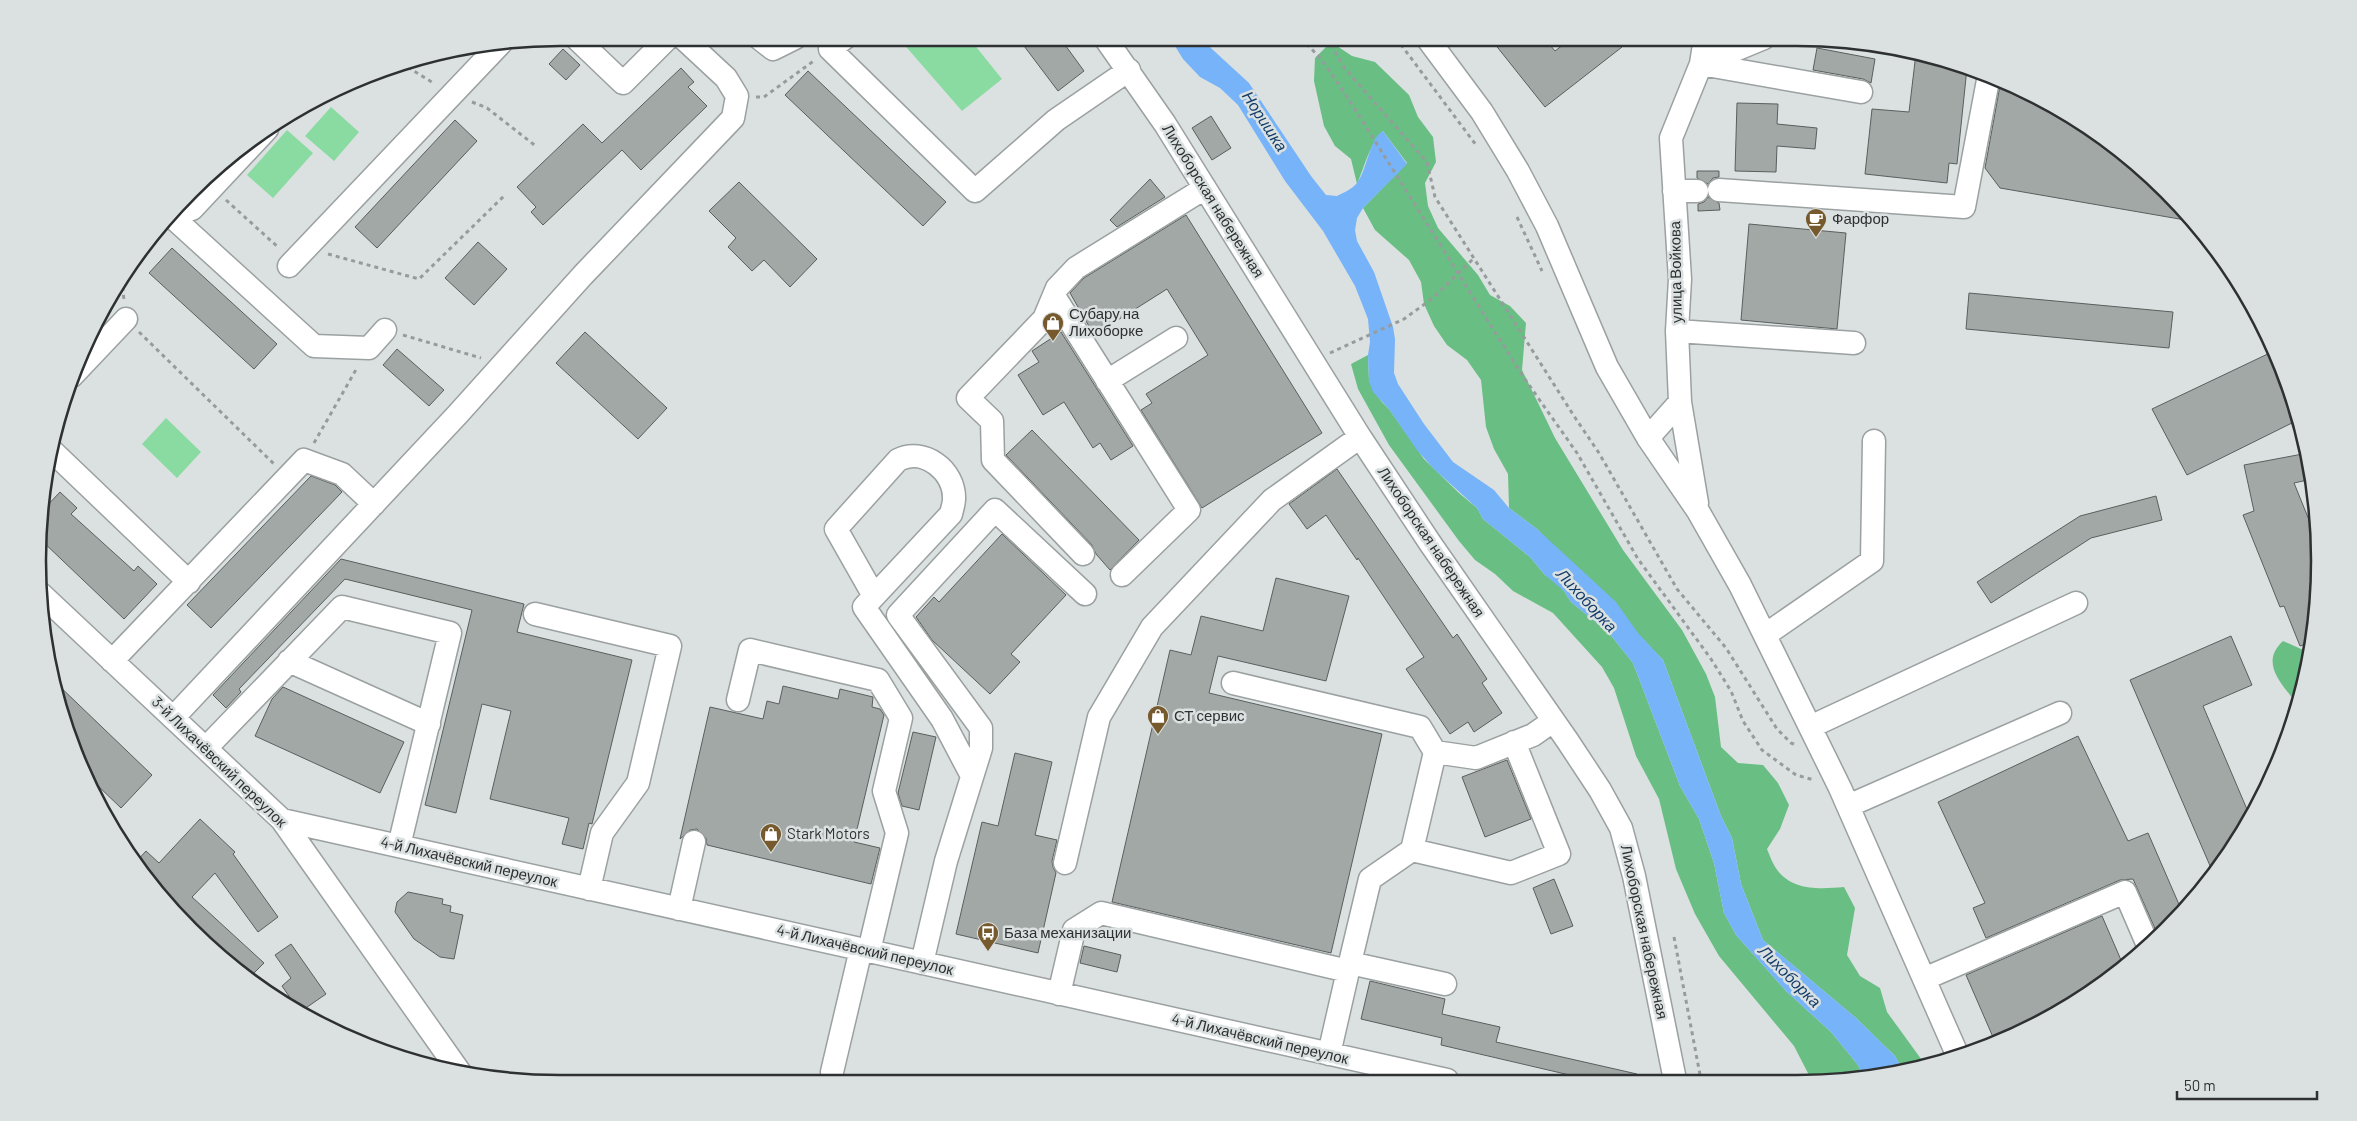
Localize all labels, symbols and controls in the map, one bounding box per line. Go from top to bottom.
water label: Норишка [1239,87,1292,154]
street label: Лихоборская набережная [1159,120,1269,281]
cafe icon: Фарфор [1804,207,1828,238]
place label: Фарфор [1832,209,1889,227]
street label: улица Войкова [1665,220,1685,323]
place label: Субару на Лихоборке [1069,304,1143,339]
shop icon: Субару на Лихоборке [1041,311,1065,342]
street label: Лихоборская набережная [1375,463,1489,620]
water label: Лихоборка [1553,563,1622,635]
street label: 3-й Лихачёвский переулок [149,692,291,831]
shop icon: СТ сервис [1146,704,1170,735]
place label: СТ сервис [1174,706,1245,724]
shop icon: Stark Motors [759,822,783,853]
place label: Stark Motors [787,824,870,842]
street label: 4-й Лихачёвский переулок [379,832,560,890]
street label: Лихоборская набережная [1618,843,1672,1021]
street label: 4-й Лихачёвский переулок [775,920,956,978]
bus stop icon: База механизации [976,921,1000,952]
place label: База механизации [1004,923,1131,941]
water label: Лихоборка [1755,940,1825,1011]
street label: 4-й Лихачёвский переулок [1170,1009,1351,1067]
scale bar [2177,1068,2317,1100]
text: 50 m [2184,1076,2216,1094]

